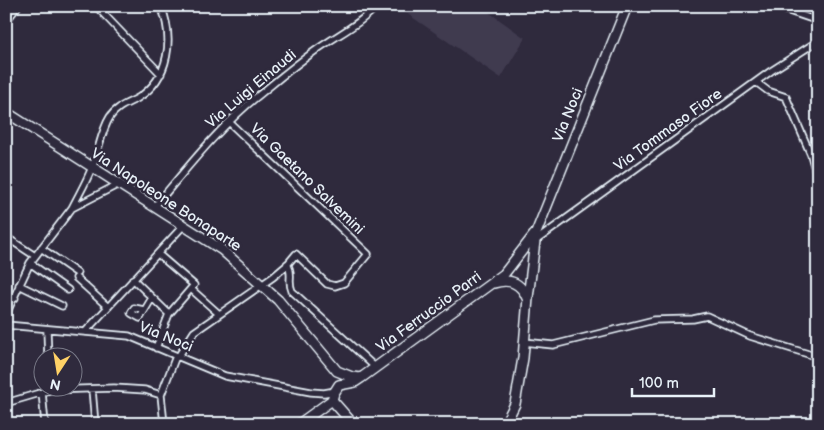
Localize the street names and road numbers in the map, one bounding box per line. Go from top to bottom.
street label: Via Luigi Einaudi [202,45,300,133]
street label: Via Tommaso Fiore [610,84,726,176]
street label: Via Noci [549,85,587,145]
street label: Via Gaetano Salvemini [246,119,368,239]
street label: Via Napoleone Bonaparte [87,144,245,256]
street label: Via Ferruccio Parri [373,267,485,357]
street label: Via Noci [136,318,196,356]

